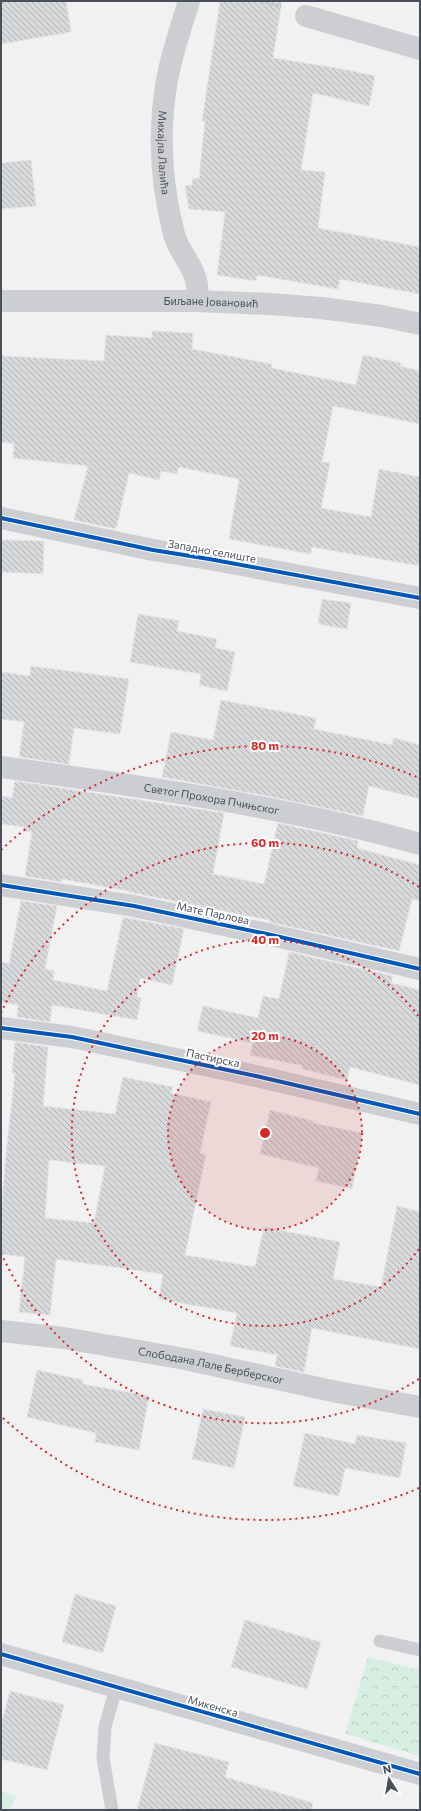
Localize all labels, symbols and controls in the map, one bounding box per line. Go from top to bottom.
street label: Михајла Лалића [156,110,173,195]
street label: Биљане Јовановић [163,294,259,309]
street label: Западно селиште [167,536,257,565]
text: 80 m [251,738,279,752]
street label: Светог Прохора Пчињског [143,780,281,817]
text: 60 m [251,835,279,849]
street label: Мате Парлова [176,898,251,927]
text: 40 m [251,932,279,946]
text: 20 m [251,1028,279,1042]
street label: Пастирска [185,1046,241,1070]
centre of rings [258,1126,272,1140]
street label: Слободана Лале Берберског [137,1344,286,1386]
street label: Микенска [187,1692,240,1719]
north arrow [369,1759,409,1799]
text: N [382,1762,392,1776]

